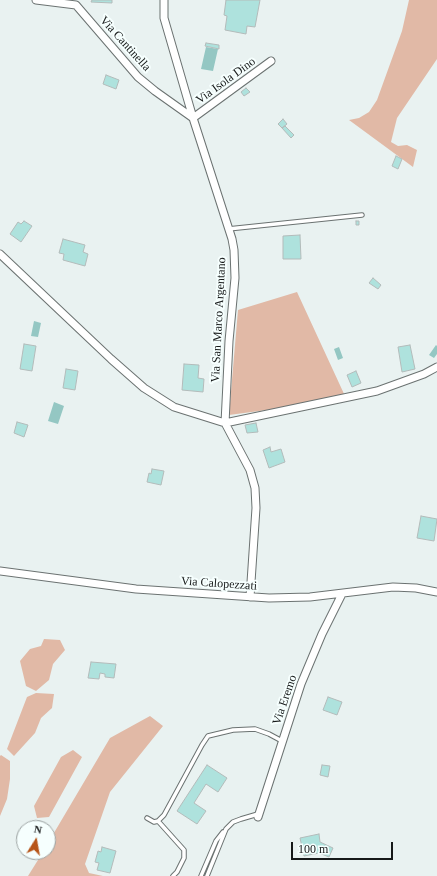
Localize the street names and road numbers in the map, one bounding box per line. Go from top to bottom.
street label: Via Cantinella [97,14,153,74]
street label: Via Isola Dino [193,55,259,107]
street label: Via San Marco Argentano [209,257,229,383]
street label: Via Calopezzati [180,574,258,594]
street label: Via Eremo [270,673,300,727]

